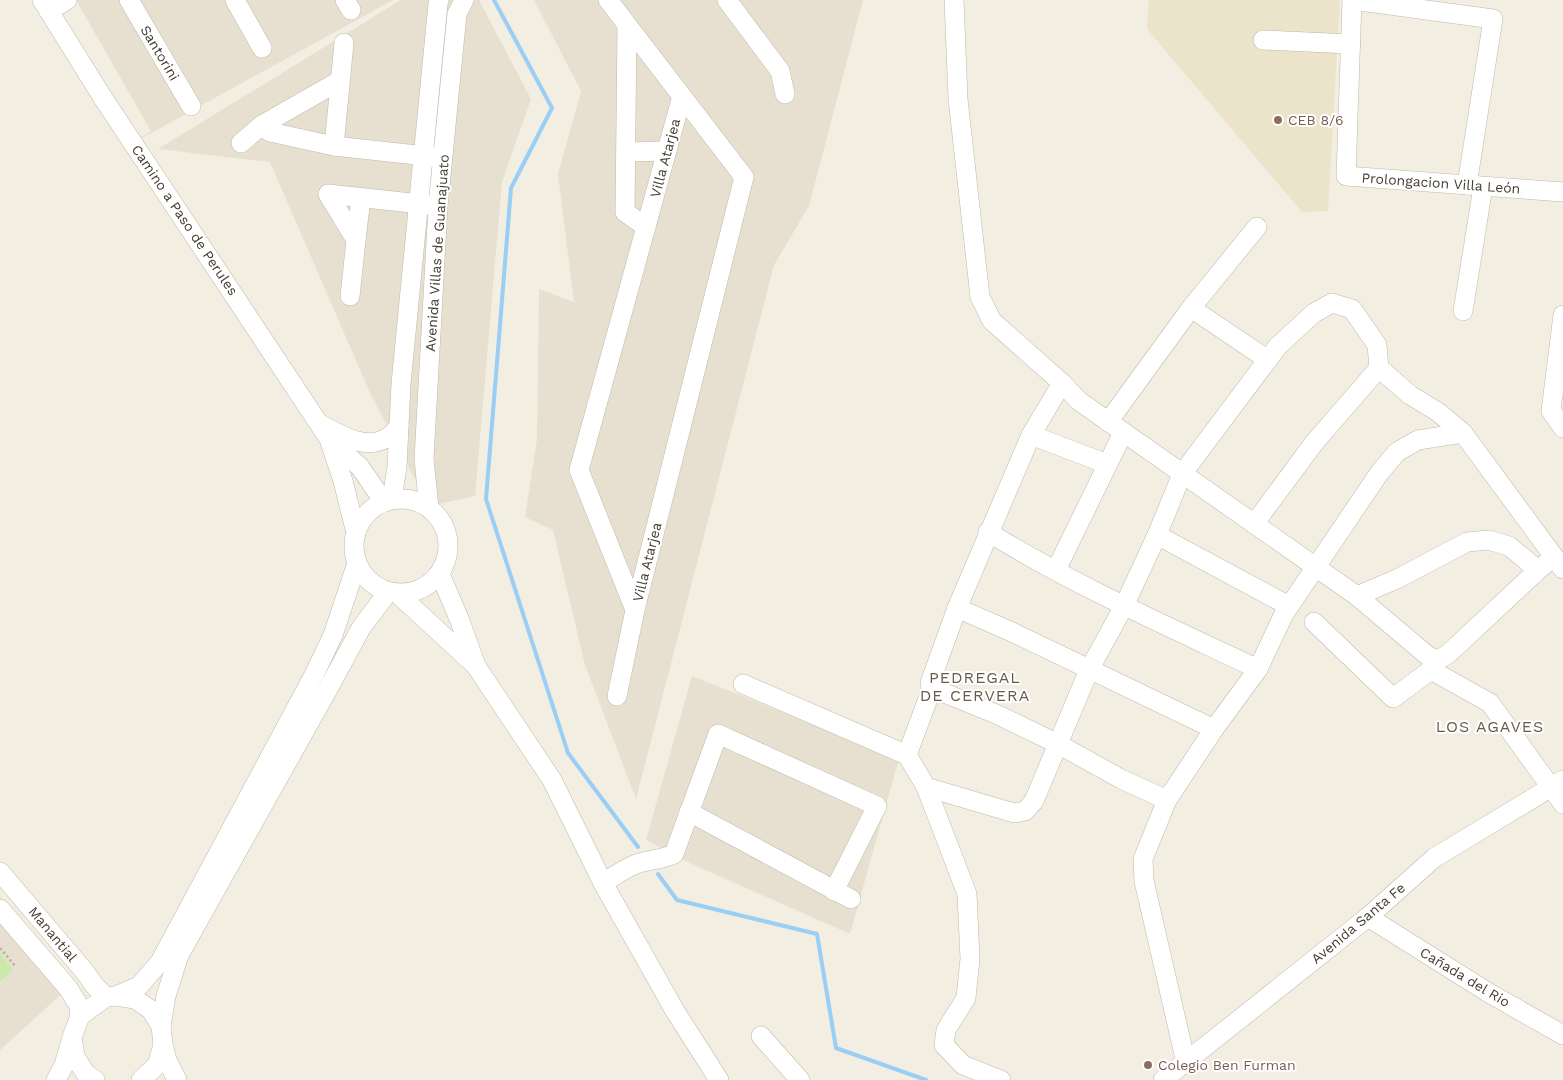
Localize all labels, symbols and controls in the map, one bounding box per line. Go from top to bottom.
street label: Santorini [137,23,183,83]
place label: CEB 8/6 [1288,112,1343,128]
marker: CEB 8/6 [1272,114,1284,126]
street label: Villa Atarjea [647,117,683,199]
street label: Camino a Paso de Perules [129,142,241,298]
street label: Avenida Villas de Guanajuato [422,154,452,352]
street label: Prolongacion Villa León [1361,169,1521,197]
street label: Villa Atarjea [629,521,665,603]
district label: PEDREGAL DE CERVERA [920,668,1030,705]
district label: LOS AGAVES [1436,717,1544,736]
street label: Avenida Santa Fe [1308,879,1408,967]
street label: Manantial [25,903,81,965]
street label: Cañada del Rio [1417,944,1513,1010]
place label: Colegio Ben Furman [1158,1057,1296,1073]
marker: Colegio Ben Furman [1142,1059,1154,1071]

